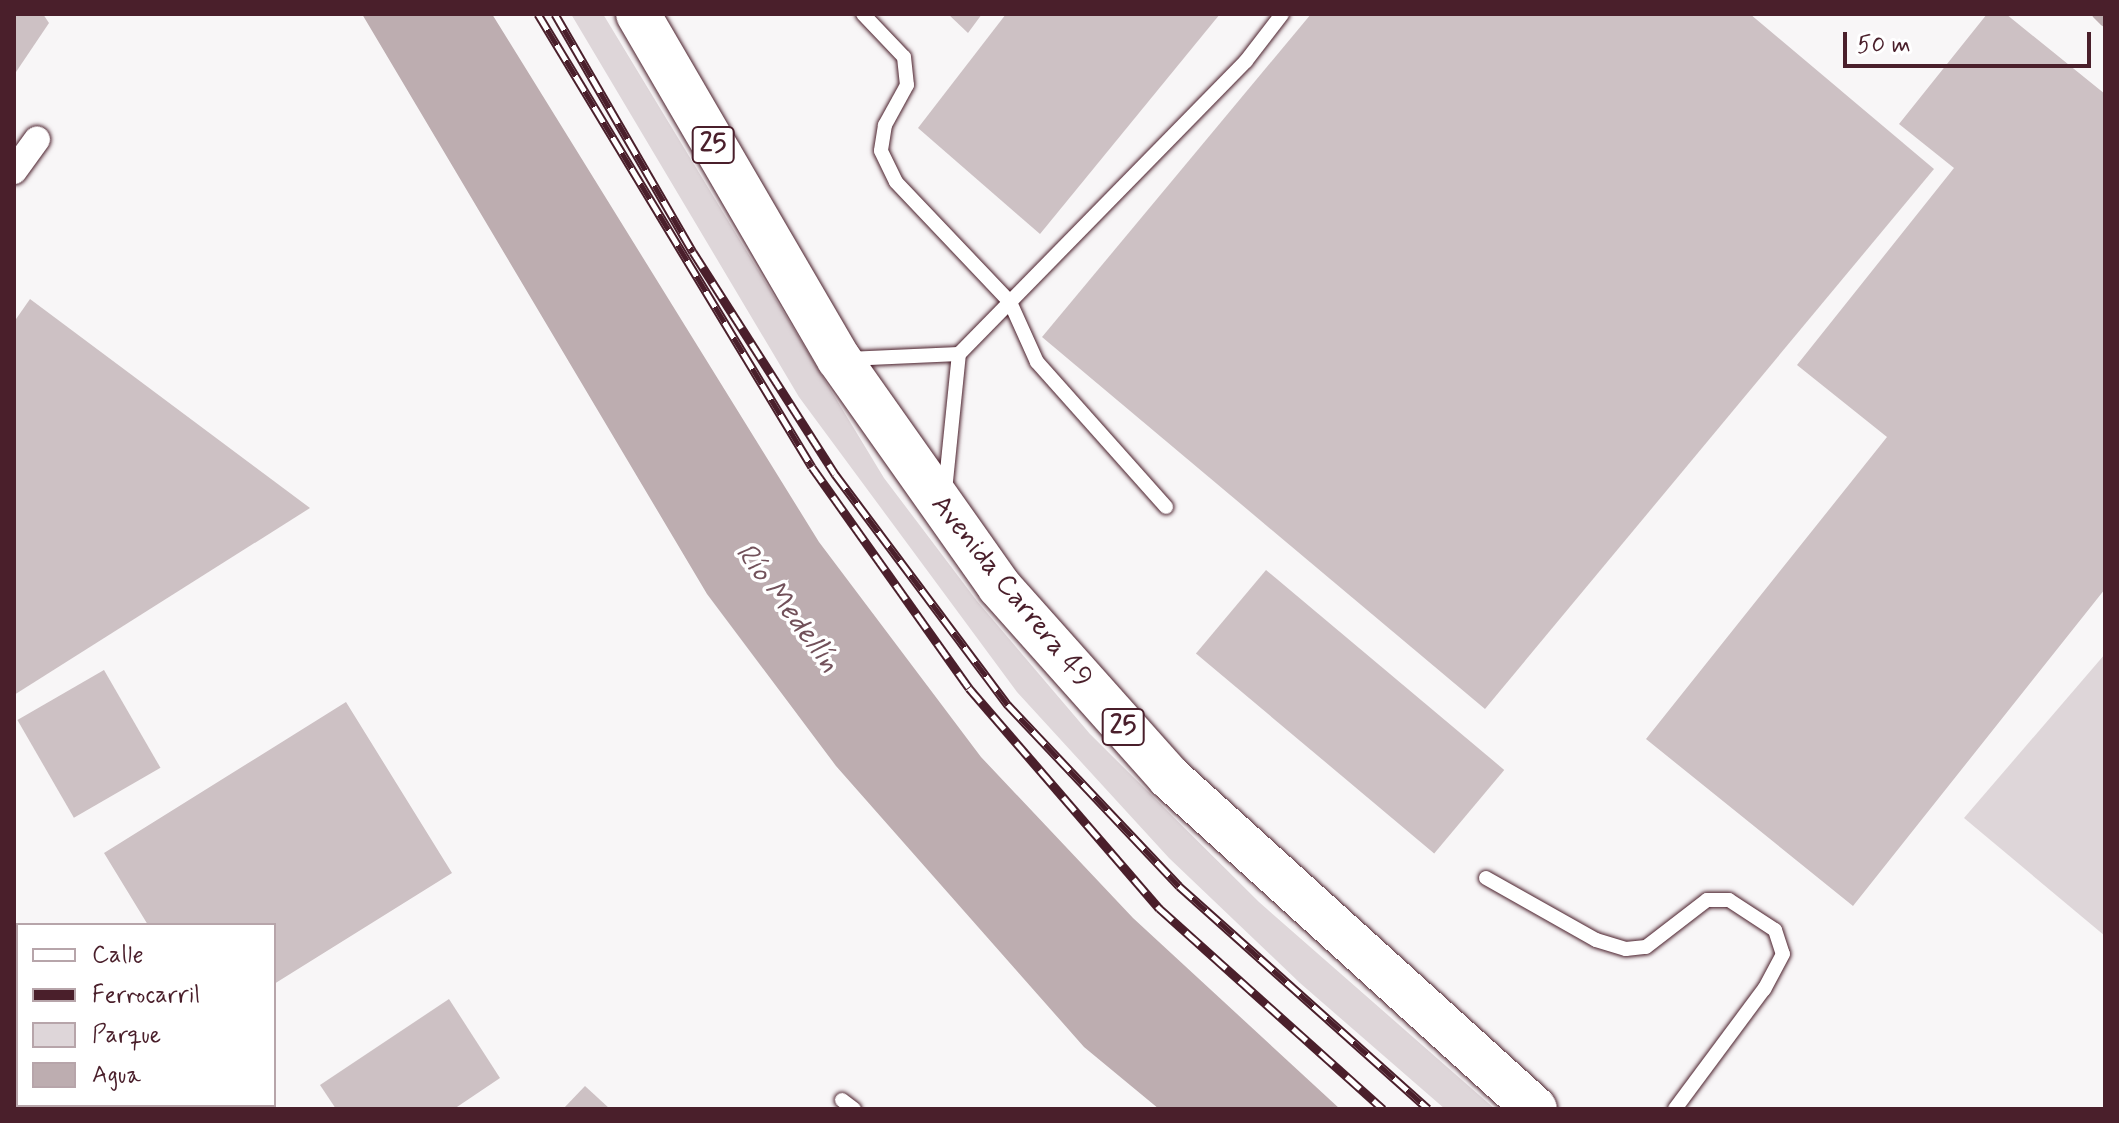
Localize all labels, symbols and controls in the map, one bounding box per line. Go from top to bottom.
scale bar [1847,16,2095,66]
text: 50 m [1857,30,1911,61]
road number: 25 [691,123,735,167]
street label: Avenida Carrera 49 [922,488,1100,696]
water label: Río Medellín [727,536,847,680]
road number: 25 [1101,705,1145,749]
legend [16,923,276,1107]
text: Calle [92,940,144,971]
text: Ferrocarril [92,980,200,1011]
text: Parque [92,1020,161,1051]
text: Agua [92,1060,141,1091]

